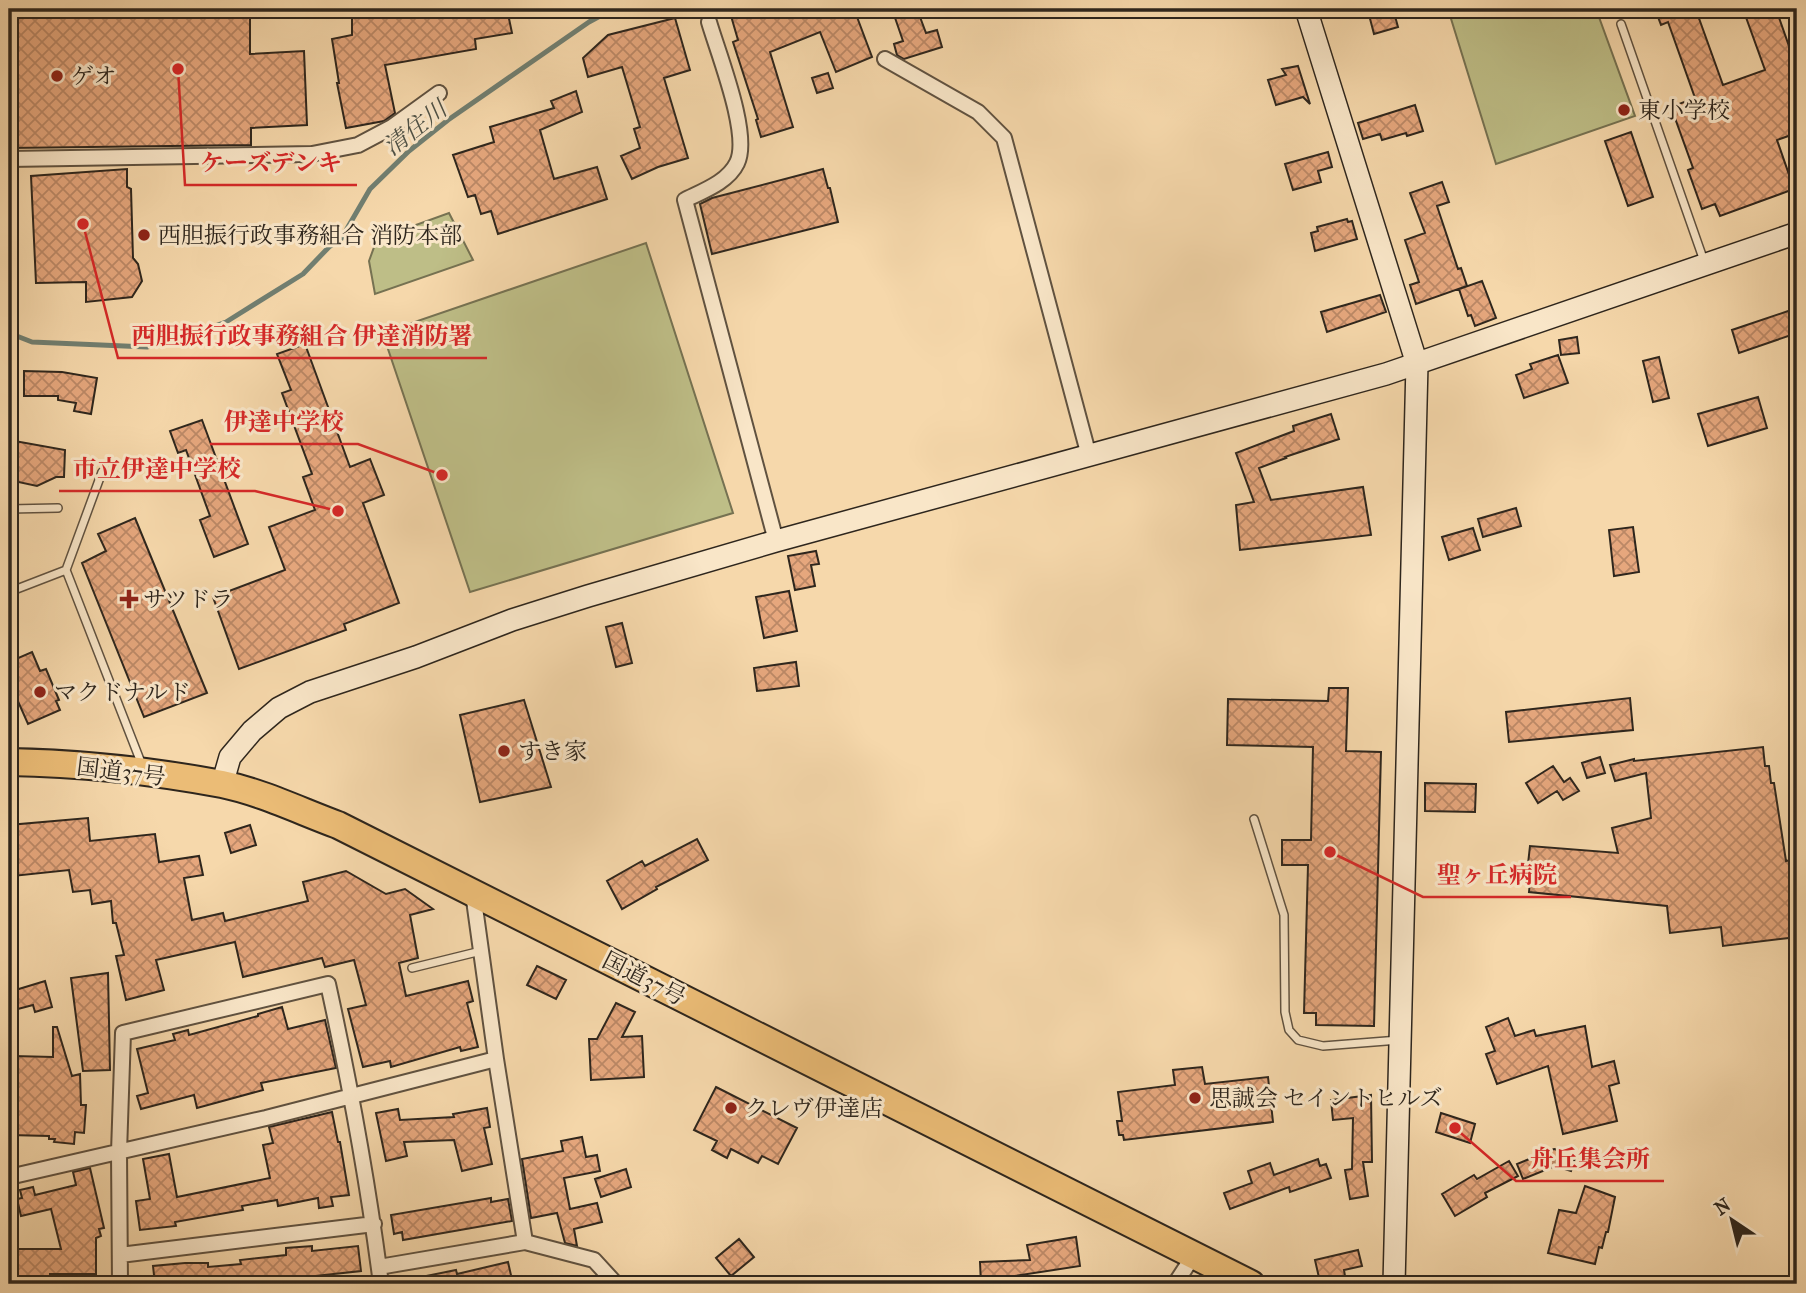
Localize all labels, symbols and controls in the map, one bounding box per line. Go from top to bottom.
place label: ゲオ [71,63,117,90]
marker: ゲオ [49,68,65,84]
water label: 清住川 [378,93,454,161]
place label: 東小学校 [1638,97,1730,124]
marker: 東小学校 [1616,102,1632,118]
callout: ケーズデンキ [185,140,357,185]
text: ケーズデンキ [200,149,342,177]
place label: 西胆振行政事務組合 消防本部 [158,222,462,249]
marker: 西胆振行政事務組合 消防本部 [136,227,152,243]
callout: 西胆振行政事務組合 伊達消防署 [118,313,487,358]
text: 西胆振行政事務組合 伊達消防署 [131,322,473,350]
callout: 伊達中学校 [210,399,358,444]
text: 伊達中学校 [224,408,344,436]
callout: 市立伊達中学校 [59,446,255,491]
text: 市立伊達中学校 [73,455,241,483]
place label: サツドラ [143,586,234,613]
marker: サツドラ [121,591,137,607]
place label: マクドナルド [54,679,191,706]
marker: マクドナルド [32,684,48,700]
place label: すき家 [518,738,587,765]
marker: すき家 [496,743,512,759]
street label: 国道37号 [75,753,167,791]
callout: 聖ヶ丘病院 [1423,852,1571,897]
text: 聖ヶ丘病院 [1437,861,1557,889]
street label: 国道37号 [598,947,690,1011]
place label: 思誠会 セイントヒルズ [1209,1085,1443,1112]
marker: 思誠会 セイントヒルズ [1187,1090,1203,1106]
place label: クレヴ伊達店 [745,1095,883,1122]
marker: クレヴ伊達店 [723,1100,739,1116]
callout: 舟丘集会所 [1516,1136,1664,1181]
text: 舟丘集会所 [1530,1145,1650,1173]
north arrow [1698,1184,1768,1254]
text: N [1711,1193,1736,1220]

